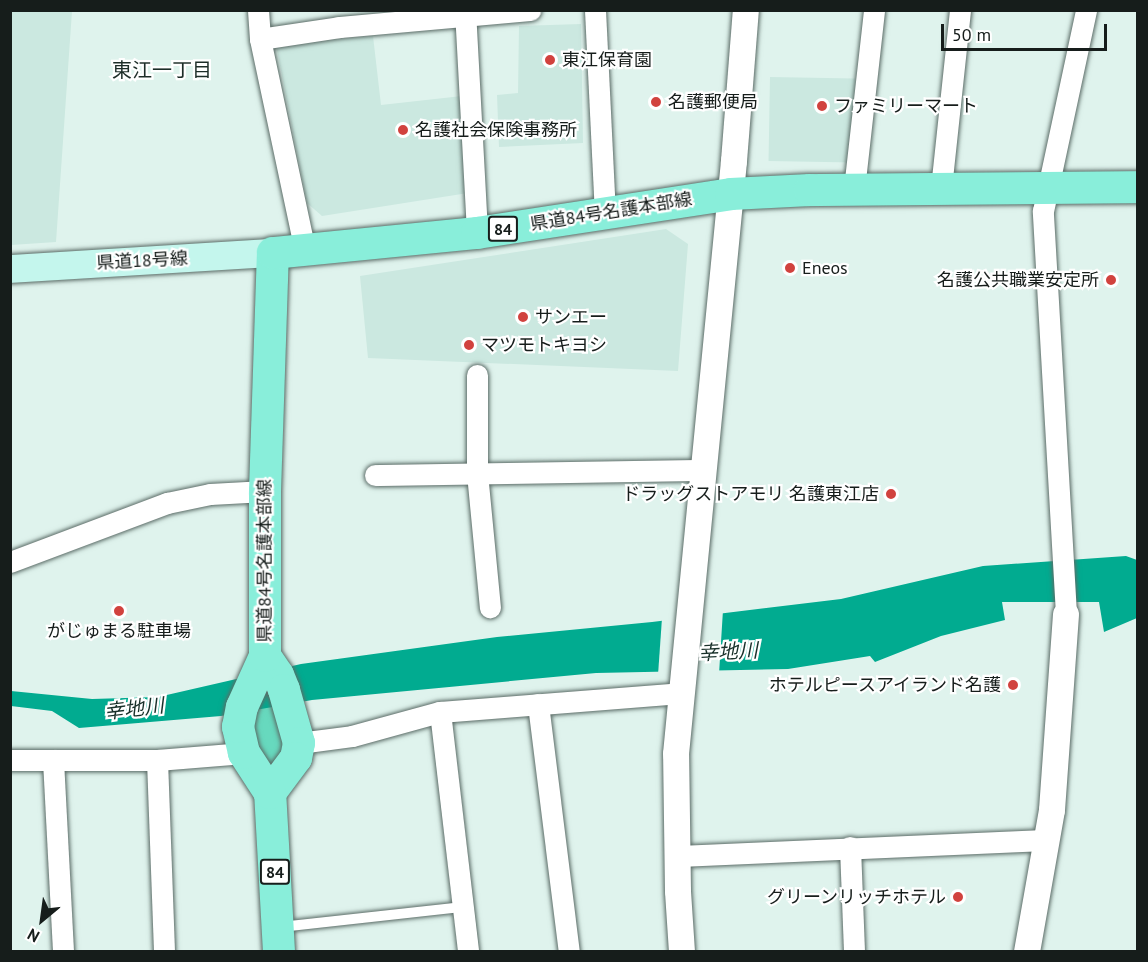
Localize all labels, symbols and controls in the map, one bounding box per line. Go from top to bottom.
scale bar [944,12,1110,50]
text: 50 m [952,23,991,46]
place label: 東江保育園 [562,49,652,71]
marker: 東江保育園 [543,53,557,67]
district label: 東江一丁目 [112,58,212,82]
place label: 名護郵便局 [668,91,758,113]
marker: 名護郵便局 [649,95,663,109]
place label: ファミリーマート [834,95,978,117]
marker: ファミリーマート [815,99,829,113]
place label: 名護社会保険事務所 [415,119,577,141]
marker: 名護社会保険事務所 [396,123,410,137]
street label: 県道84号名護本部線 [529,189,693,235]
road number: 84 [486,216,520,242]
street label: 県道18号線 [96,248,188,274]
place label: Eneos [802,257,848,279]
marker: Eneos [783,261,797,275]
place label: 名護公共職業安定所 [937,269,1099,291]
marker: 名護公共職業安定所 [1104,273,1118,287]
place label: サンエー [535,306,607,328]
marker: サンエー [516,310,530,324]
place label: マツモトキヨシ [481,334,607,356]
marker: マツモトキヨシ [462,338,476,352]
street label: 県道84号名護本部線 [254,479,276,643]
place label: ドラッグストアモリ 名護東江店 [622,483,879,505]
marker: ドラッグストアモリ 名護東江店 [884,487,898,501]
marker: がじゅまる駐車場 [112,604,126,618]
place label: がじゅまる駐車場 [47,620,191,642]
water label: 幸地川 [697,638,759,666]
place label: ホテルピースアイランド名護 [767,674,1001,696]
marker: ホテルピースアイランド名護 [1006,678,1020,692]
water label: 幸地川 [103,693,165,725]
road number: 84 [258,859,292,885]
place label: グリーンリッチホテル [766,886,946,908]
north arrow [12,890,72,950]
marker: グリーンリッチホテル [951,890,965,904]
text: N [24,924,43,947]

